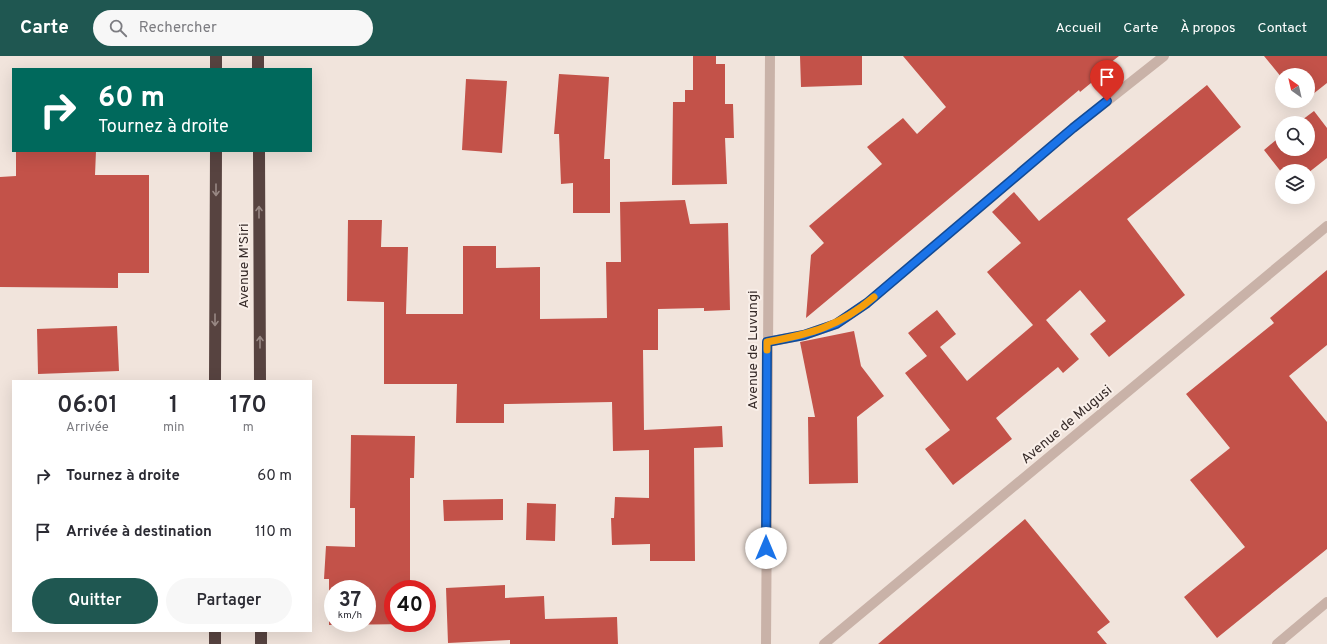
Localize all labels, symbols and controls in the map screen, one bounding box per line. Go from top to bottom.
search box [93,10,373,46]
text: Carte [20,16,69,40]
icon: search [107,17,129,39]
text: Rechercher [139,19,217,38]
text: Accueil [1055,20,1101,37]
text: Carte [1123,20,1158,37]
text: À propos [1180,20,1236,37]
text: Contact [1258,20,1307,37]
pin [1090,60,1124,101]
icon: arrive [1096,66,1118,88]
north arrow [1275,68,1315,108]
map controls [1275,68,1315,204]
text: 60 m [98,81,165,117]
icon: right [32,84,84,136]
text: Tournez à droite [98,116,229,139]
button: search [1275,116,1315,156]
button: layers [1275,164,1315,204]
one-way arrow [212,183,220,196]
one-way arrow [255,206,263,219]
street label: Avenue M'Siri [236,223,253,309]
street label: Avenue de Luvungi [745,290,762,410]
one-way arrow [212,313,219,326]
one-way arrow [256,336,264,349]
street label: Avenue de Mugusi [1018,382,1116,468]
text: 06:01 [57,391,118,421]
text: 1 [169,391,178,421]
text: 170 [230,391,267,421]
text: Arrivée [66,420,109,436]
text: min [163,420,185,436]
text: m [243,420,254,436]
icon: right [32,465,54,487]
text: Tournez à droite [66,467,180,486]
text: 60 m [257,467,292,486]
icon: arrive [32,521,54,543]
text: Arrivée à destination [66,523,212,542]
text: 110 m [255,523,292,542]
position arrow [745,527,787,569]
button: Quitter [32,578,158,624]
button: Partager [166,578,292,624]
speed limit sign: 40 [384,580,436,632]
text: 37 [339,588,361,614]
text: km/h [338,609,362,622]

